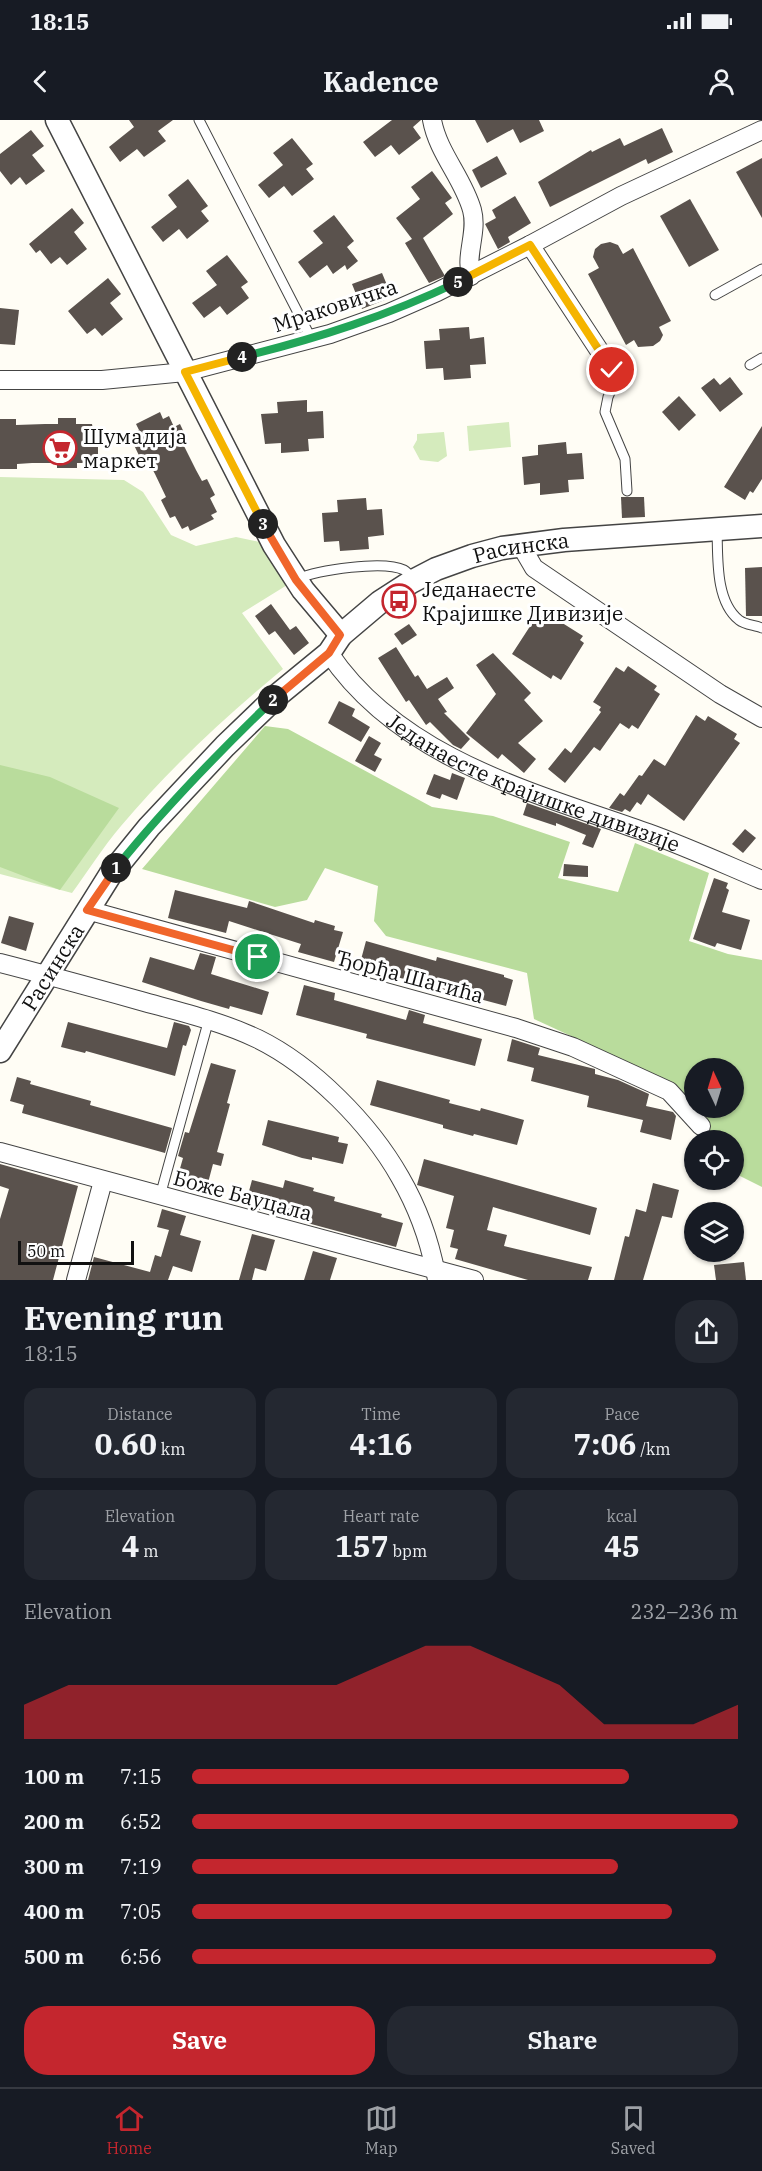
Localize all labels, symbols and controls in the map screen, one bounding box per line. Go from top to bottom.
text: 18:15 [30,7,89,36]
text: Kadence [323,64,439,99]
icon: back [24,65,57,98]
icon: person [705,65,738,98]
pin: 5 [443,267,473,297]
street label: Мраковичка [269,272,401,338]
text: 5 [453,272,463,292]
pin: 4 [227,342,257,372]
pin [586,344,637,395]
text: 4 [237,347,247,367]
icon: check [595,353,628,386]
place label: Шумадија маркет [83,422,187,474]
supermarket icon: Шумадија маркет [42,430,78,466]
pin: 3 [248,509,278,539]
text: 3 [258,514,268,534]
street label: Расинска [470,525,571,569]
place label: Једанаесте Крајишке Дивизије [422,575,623,627]
bus stop icon: Једанаесте Крајишке Дивизије [381,583,417,619]
pin: 2 [258,685,288,715]
text: 2 [268,690,278,710]
street label: Једанаесте крајишке дивизије [381,707,684,858]
pin: 1 [101,853,131,883]
text: 1 [111,858,121,878]
street label: Расинска [15,918,90,1016]
pin [232,931,283,982]
icon: arrive [241,940,274,973]
street label: Ђорђа Шагића [333,943,487,1009]
north arrow [684,1058,744,1118]
map controls [684,1058,744,1262]
button: locate [684,1130,744,1190]
street label: Боже Бауцала [171,1163,315,1227]
button: layers [684,1202,744,1262]
scale bar [18,1238,134,1266]
text: 50 m [27,1241,65,1261]
text: Evening run [24,1296,224,1339]
button: share [675,1300,738,1363]
text: 18:15 [24,1340,78,1367]
text: Distance [107,1404,173,1424]
text: Time [361,1404,401,1424]
text: Pace [604,1404,640,1424]
text: 0.60 [95,1424,157,1463]
text: 4:16 [349,1424,413,1463]
text: 7:06 [573,1424,636,1463]
text: km [157,1439,185,1459]
text: /km [636,1439,671,1459]
text: Elevation [105,1506,175,1526]
text: Heart rate [343,1506,419,1526]
text: kcal [607,1506,637,1526]
text: 4 [122,1526,140,1565]
text: 157 [335,1526,389,1565]
text: 45 [604,1526,640,1565]
text: m [140,1541,158,1561]
text: bpm [389,1541,427,1561]
text: Elevation [24,1598,112,1625]
text: 232–236 m [631,1598,738,1625]
text: 100 m [24,1763,84,1790]
text: 7:15 [120,1763,162,1790]
text: 200 m [24,1808,84,1835]
text: 6:52 [120,1808,162,1835]
text: 300 m [24,1853,84,1880]
text: 7:19 [120,1853,162,1880]
text: 400 m [24,1898,84,1925]
text: 7:05 [120,1898,162,1925]
text: 500 m [24,1943,84,1970]
text: 6:56 [120,1943,162,1970]
button: Save [24,2006,375,2075]
button: Share [387,2006,738,2075]
tab: Home [106,2102,152,2158]
tab: Map [365,2102,398,2158]
tab: Saved [611,2102,656,2158]

